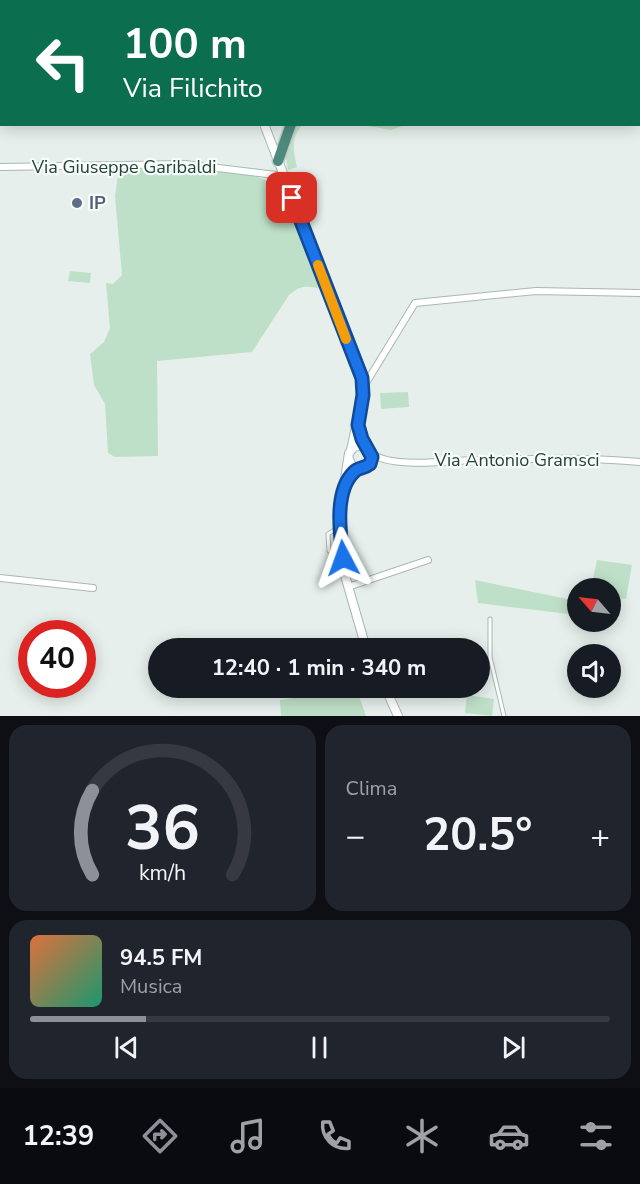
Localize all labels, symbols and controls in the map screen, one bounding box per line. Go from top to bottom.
text: 100 m [123,16,247,73]
icon: left [24,24,102,102]
text: Via Filichito [123,70,263,107]
street label: Via Giuseppe Garibaldi [31,155,216,179]
pin [266,172,317,223]
icon: arrive [275,181,308,214]
place label: IP [89,191,106,215]
marker: IP [70,196,84,210]
street label: Via Antonio Gramsci [434,448,599,472]
position arrow [311,526,375,590]
north arrow [567,578,621,632]
map controls [567,578,621,698]
speed limit sign: 40 [18,620,96,698]
button: sound [567,644,621,698]
text: 12:40 · 1 min · 340 m [212,653,426,683]
text: Clima [346,775,397,802]
text: 36 [125,786,200,871]
text: 20.5° [423,805,532,866]
text: − [346,814,365,859]
text: + [590,814,610,859]
text: km/h [139,858,186,888]
text: 94.5 FM [120,943,202,973]
text: Musica [120,973,182,1000]
icon: previous [110,1031,143,1064]
icon: pause [303,1031,336,1064]
icon: next [497,1031,530,1064]
icon: directions [139,1115,181,1157]
icon: music [227,1115,269,1157]
icon: phone [314,1115,356,1157]
icon: climate [401,1115,443,1157]
icon: car [488,1115,530,1157]
icon: filters [575,1115,617,1157]
text: 12:39 [23,1118,94,1155]

